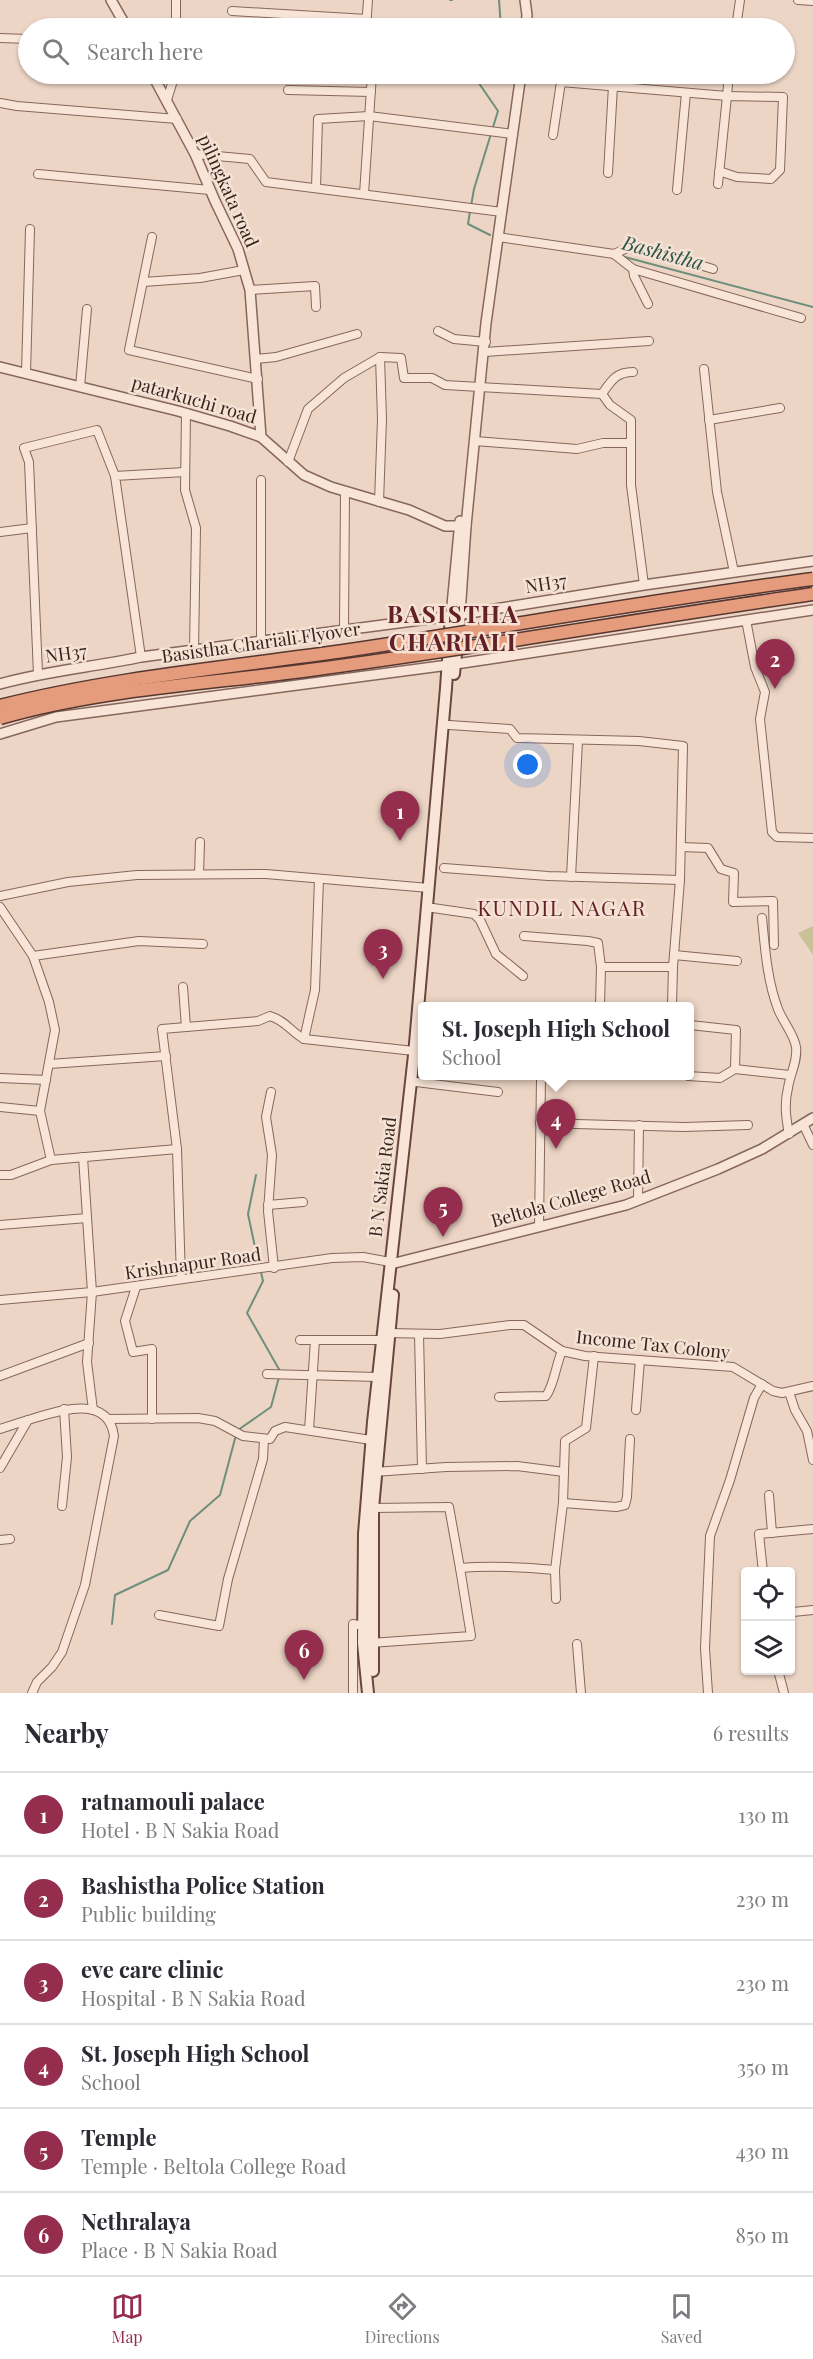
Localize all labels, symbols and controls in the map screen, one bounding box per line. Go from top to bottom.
search box [18,18,795,84]
icon: search [39,35,72,68]
text: Search here [87,36,203,66]
street label: pilingkata road [193,130,265,251]
water label: Bashistha [619,228,707,275]
street label: patarkuchi road [129,370,260,428]
street label: NH37 [523,568,569,598]
district label: BASISTHA CHARIALI [387,597,519,657]
street label: Basistha Chariali Flyover [160,616,362,668]
street label: NH37 [44,638,89,668]
pin: 2 [756,640,794,689]
your location [513,750,542,779]
pin: 1 [380,792,420,841]
district label: KUNDIL NAGAR [477,893,647,921]
pin: 3 [364,930,403,979]
popup [418,1002,694,1080]
text: St. Joseph High School [442,1013,670,1043]
text: School [442,1043,502,1070]
pin: 4 [536,1100,576,1149]
street label: B N Sakia Road [363,1115,401,1238]
street label: Beltola College Road [488,1164,654,1232]
pin: 5 [424,1188,462,1237]
street label: Krishnapur Road [123,1241,263,1284]
street label: Income Tax Colony [575,1324,731,1364]
map controls [741,1567,795,1675]
button: locate [741,1567,795,1621]
button: layers [741,1621,795,1675]
pin: 6 [284,1630,324,1680]
text: Nearby [24,1715,109,1750]
text: 6 results [713,1719,789,1746]
text: ratnamouli palace [81,1786,265,1816]
text: 1 [40,1801,47,1828]
text: 130 m [738,1801,789,1828]
text: Hotel · B N Sakia Road [81,1816,279,1843]
text: Bashistha Police Station [81,1870,325,1900]
text: 2 [38,1885,49,1912]
text: 230 m [736,1885,789,1912]
text: Public building [81,1900,216,1927]
text: eve care clinic [81,1954,223,1984]
text: 3 [39,1969,48,1996]
text: 230 m [736,1969,789,1996]
text: Hospital · B N Sakia Road [81,1984,306,2011]
text: St. Joseph High School [81,2038,309,2068]
text: 4 [38,2053,49,2080]
text: 350 m [737,2053,789,2080]
text: School [81,2068,141,2095]
text: Temple [81,2122,157,2152]
text: 5 [39,2137,48,2164]
text: 430 m [736,2137,789,2164]
text: Temple · Beltola College Road [81,2152,346,2179]
text: Nethralaya [81,2206,191,2236]
text: 6 [38,2221,49,2248]
text: 850 m [736,2221,789,2248]
text: Place · B N Sakia Road [81,2236,278,2263]
tab: Map [111,2290,144,2347]
tab: Directions [365,2290,440,2347]
tab: Saved [661,2290,702,2347]

